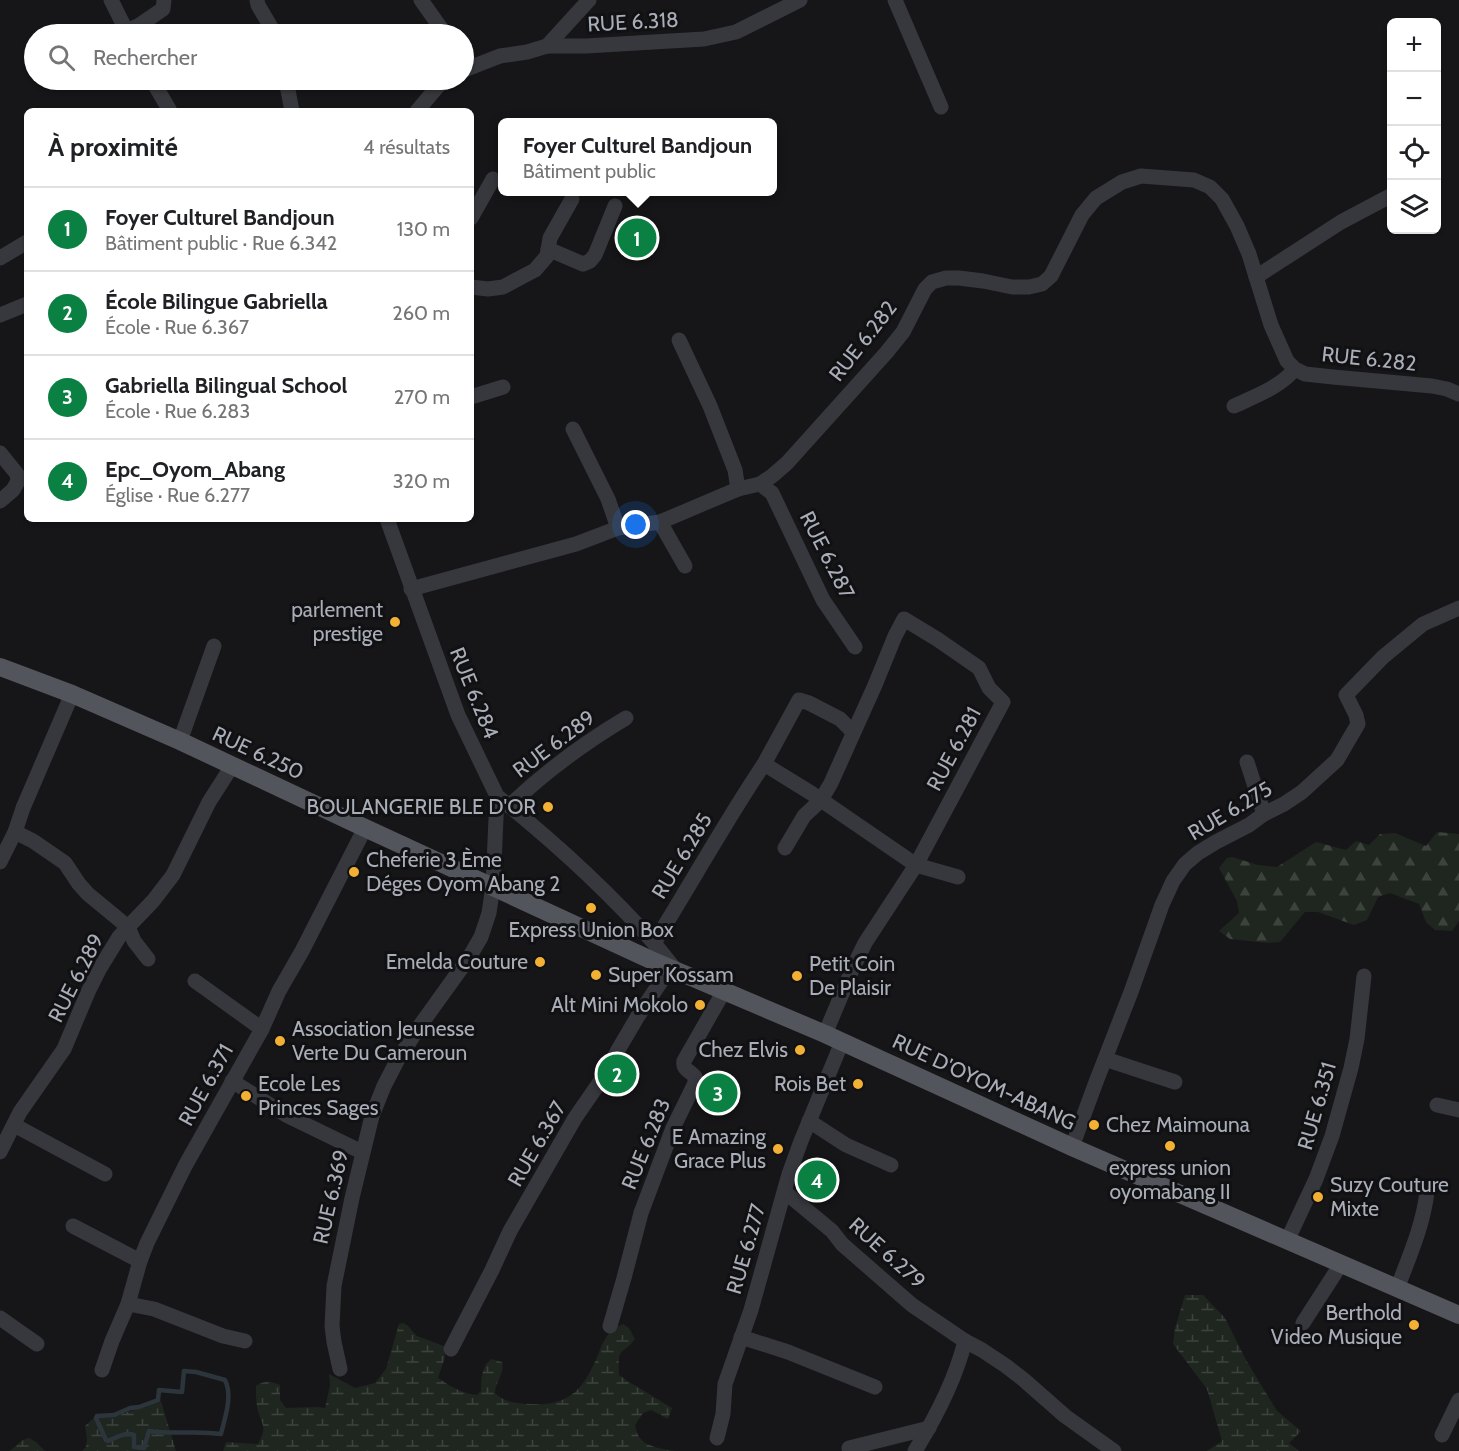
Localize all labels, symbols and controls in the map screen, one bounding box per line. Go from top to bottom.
street label: RUE 6.318 [587,7,679,36]
map controls [1387,18,1441,234]
button: + [1387,18,1441,72]
search box [24,24,474,90]
icon: search [45,41,78,74]
text: Rechercher [93,44,197,71]
button: − [1387,72,1441,126]
popup [498,118,777,196]
button: locate [1387,126,1441,180]
text: À proximité [48,131,178,163]
text: Foyer Culturel Bandjoun [523,132,752,159]
text: 4 résultats [363,135,450,159]
text: Bâtiment public [523,159,656,183]
button: layers [1387,180,1441,234]
text: Foyer Culturel Bandjoun [105,204,335,231]
pin: 1 [618,216,656,260]
text: 1 [64,217,71,241]
text: 130 m [397,217,450,241]
text: Bâtiment public · Rue 6.342 [105,231,337,255]
text: École Bilingue Gabriella [105,288,328,315]
street label: RUE 6.282 [823,295,902,386]
text: 2 [62,301,73,325]
text: 260 m [392,301,450,325]
text: École · Rue 6.367 [105,315,249,339]
street label: RUE 6.282 [1320,341,1418,376]
text: Gabriella Bilingual School [105,372,347,399]
text: 3 [62,385,73,409]
text: 270 m [394,385,450,409]
text: École · Rue 6.283 [105,399,250,423]
text: Epc_Oyom_Abang [105,456,285,483]
text: 4 [61,469,74,493]
text: 320 m [393,469,450,493]
text: Église · Rue 6.277 [105,483,250,507]
street label: RUE 6.287 [795,507,860,603]
your location [621,510,650,539]
place label: parlement prestige [291,597,383,646]
marker: parlement prestige [388,615,402,629]
street label: RUE 6.284 [445,643,504,742]
street label: RUE 6.281 [921,703,986,795]
street label: RUE 6.289 [508,705,600,783]
street label: RUE 6.250 [209,721,308,784]
street label: RUE 6.275 [1183,776,1276,845]
place label: BOULANGERIE BLE D'OR [307,794,536,819]
marker: BOULANGERIE BLE D'OR [541,800,555,814]
street label: RUE 6.285 [646,808,717,903]
place label: Cheferie 3 Ème Déges Oyom Abang 2 [366,847,560,896]
marker: Cheferie 3 Ème Déges Oyom Abang 2 [347,865,361,879]
marker: Express Union Box [584,901,598,915]
place label: Express Union Box [508,917,674,942]
street label: RUE 6.289 [43,929,109,1026]
place label: Emelda Couture [386,949,528,974]
place label: Petit Coin De Plaisir [809,951,895,1000]
marker: Emelda Couture [533,955,547,969]
place label: Super Kossam [608,962,734,987]
marker: Super Kossam [589,968,603,982]
marker: Petit Coin De Plaisir [790,969,804,983]
place label: Alt Mini Mokolo [551,992,688,1017]
marker: Alt Mini Mokolo [693,998,707,1012]
place label: Association Jeunesse Verte Du Cameroun [292,1016,475,1065]
street label: RUE D'OYOM-ABANG [889,1028,1080,1135]
marker: Association Jeunesse Verte Du Cameroun [273,1034,287,1048]
place label: Chez Elvis [698,1037,788,1062]
street label: RUE 6.371 [173,1040,238,1130]
marker: Chez Elvis [793,1043,807,1057]
pin: 2 [598,1052,636,1096]
street label: RUE 6.351 [1292,1059,1341,1153]
pin: 3 [698,1070,738,1116]
place label: Ecole Les Princes Sages [258,1071,379,1120]
place label: Rois Bet [774,1071,846,1096]
marker: Rois Bet [851,1077,865,1091]
marker: Ecole Les Princes Sages [239,1089,253,1103]
street label: RUE 6.283 [616,1095,675,1193]
street label: RUE 6.367 [502,1096,571,1191]
place label: Chez Maimouna [1106,1112,1250,1137]
marker: Chez Maimouna [1087,1118,1101,1132]
place label: E Amazing Grace Plus [672,1124,767,1173]
marker: express union oyomabang II [1163,1139,1177,1153]
marker: E Amazing Grace Plus [771,1142,785,1156]
street label: RUE 6.369 [308,1147,353,1246]
place label: express union oyomabang II [1109,1155,1231,1204]
pin: 4 [798,1158,836,1202]
place label: Suzy Couture Mixte [1330,1172,1449,1221]
marker: Suzy Couture Mixte [1311,1190,1325,1204]
street label: RUE 6.277 [721,1200,770,1297]
street label: RUE 6.279 [844,1212,931,1293]
place label: Berthold Video Musique [1271,1300,1402,1349]
marker: Berthold Video Musique [1407,1318,1421,1332]

